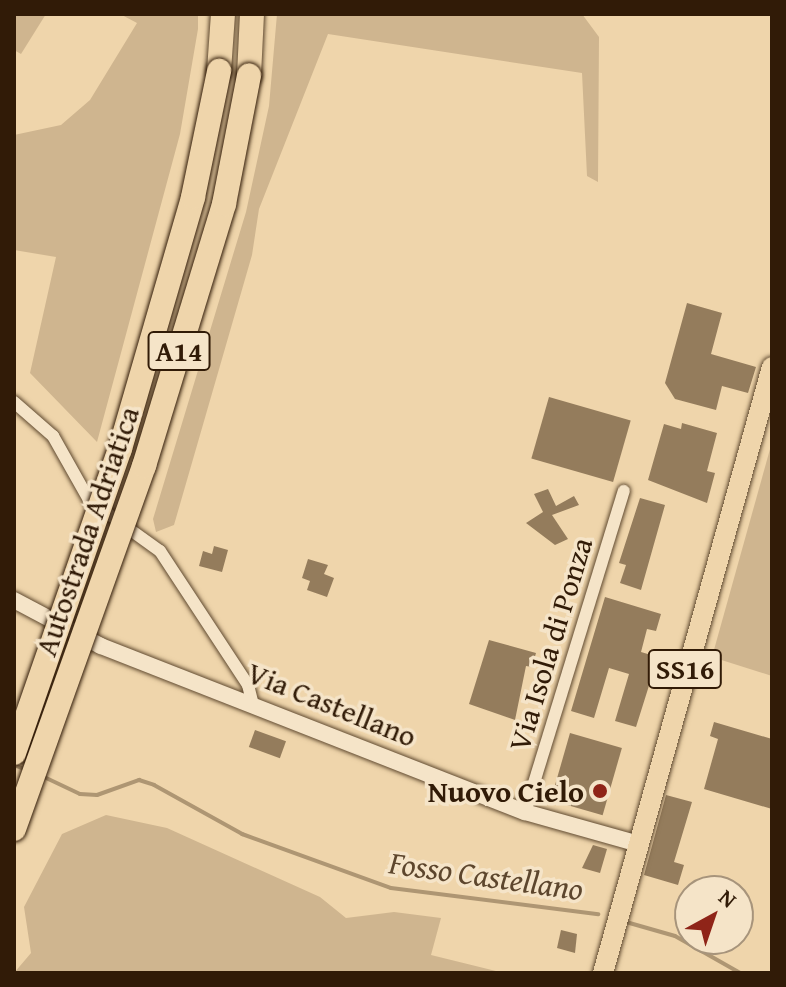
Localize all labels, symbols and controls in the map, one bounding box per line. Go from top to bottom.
road number: A14 [147,327,211,375]
street label: Autostrada Adriatica [27,401,147,661]
street label: Via Isola di Ponza [500,533,600,755]
road number: SS16 [647,645,723,693]
street label: Via Castellano [242,654,422,754]
place label: Nuovo Cielo [428,773,584,809]
marker: Nuovo Cielo [591,782,609,800]
water label: Fosso Castellano [387,843,585,909]
north arrow [674,875,754,955]
text: N [712,881,744,915]

